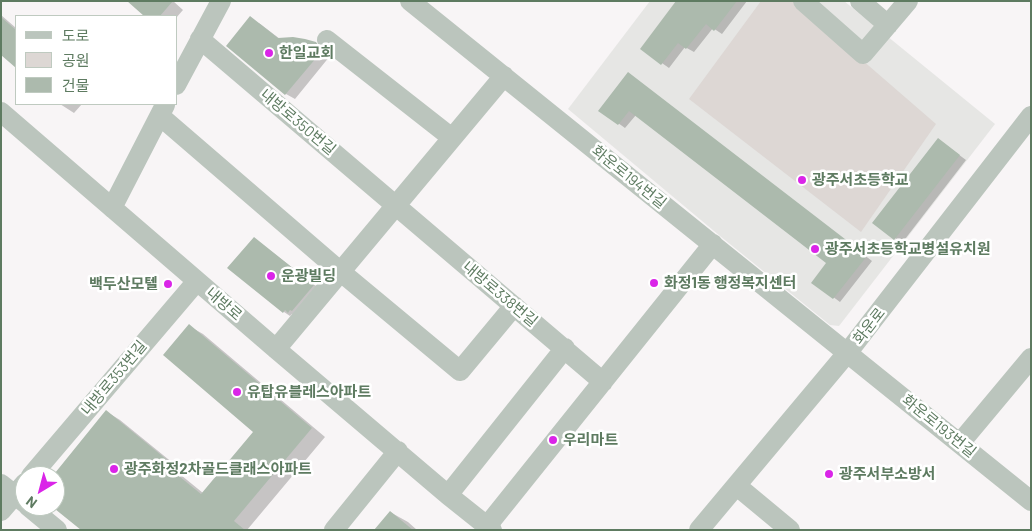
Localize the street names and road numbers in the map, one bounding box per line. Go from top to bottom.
street label: 내방로350번길 [257,85,339,159]
street label: 화운로194번길 [588,142,670,212]
street label: 내방로338번길 [459,257,541,331]
street label: 내방로 [202,284,246,324]
street label: 화운로 [849,304,889,348]
street label: 내방로353번길 [77,337,151,419]
street label: 화운로193번길 [898,391,980,461]

